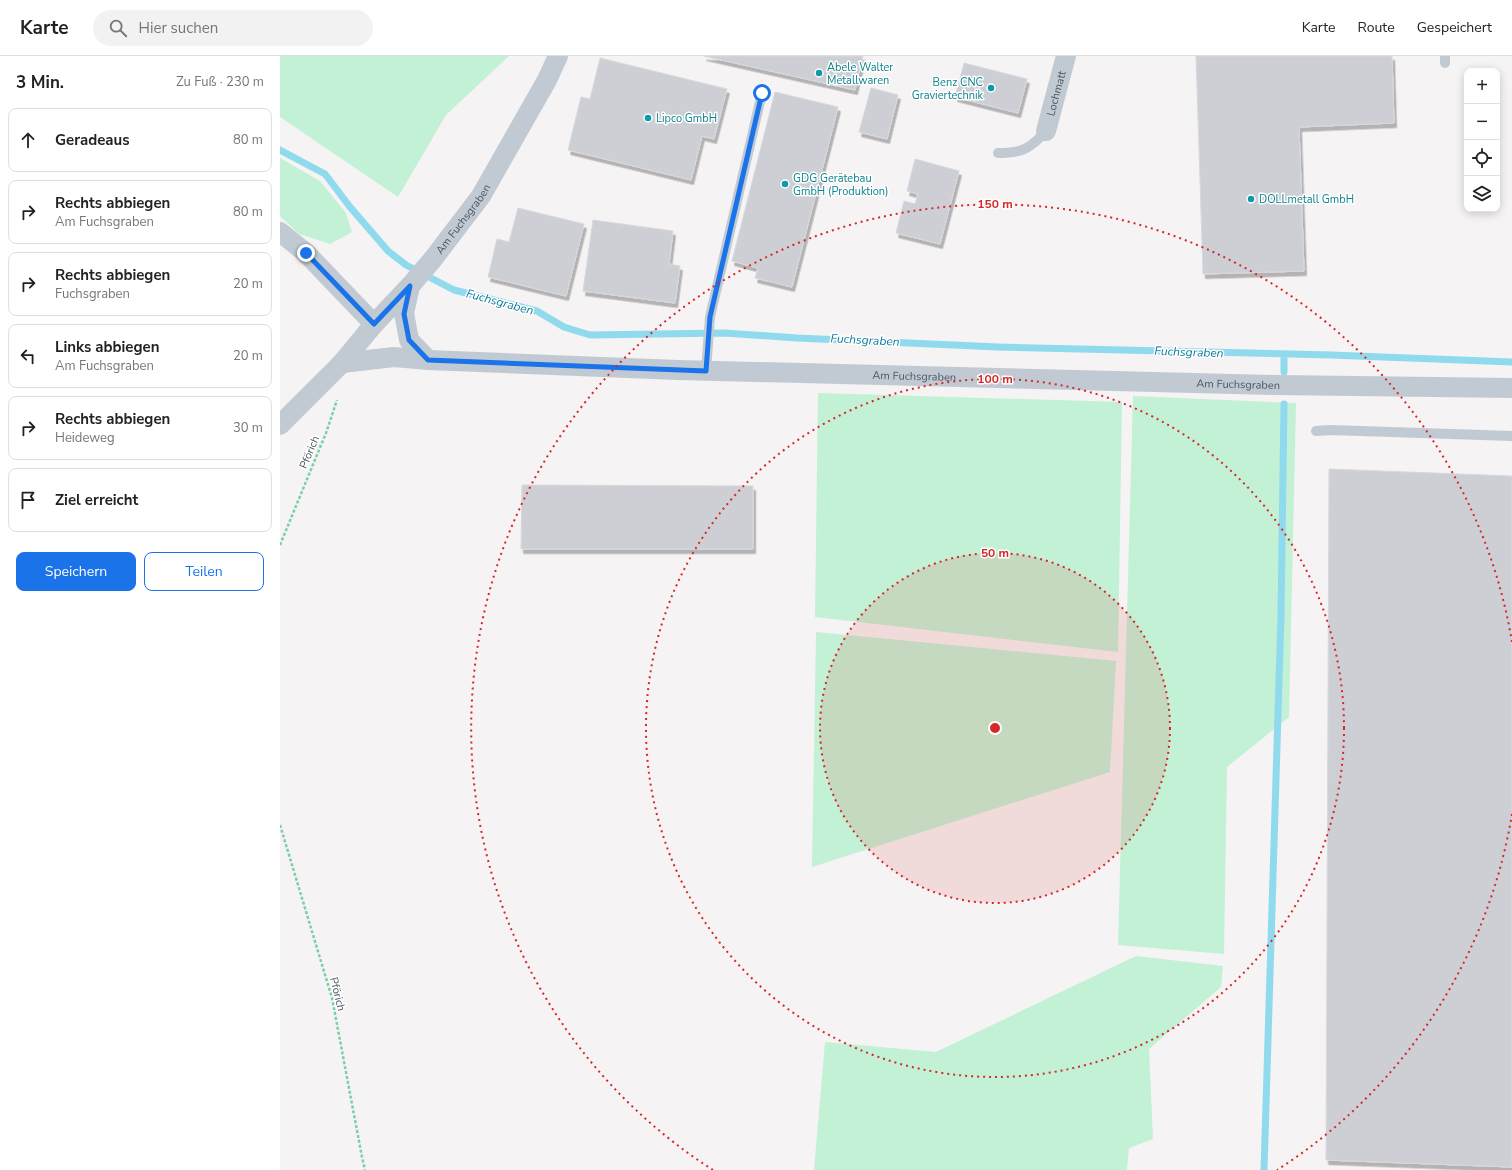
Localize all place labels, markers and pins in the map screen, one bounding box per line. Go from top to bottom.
place label: Abele Walter Metallwaren [827,60,893,88]
marker: Abele Walter Metallwaren [814,68,824,78]
place label: Benz CNC Graviertechnik [912,75,983,103]
marker: Benz CNC Graviertechnik [986,83,996,93]
place label: Lipco GmbH [656,111,717,126]
marker: Lipco GmbH [643,113,653,123]
place label: GDG Gerätebau GmbH (Produktion) [793,171,889,199]
marker: GDG Gerätebau GmbH (Produktion) [780,179,790,189]
place label: DOLLmetall GmbH [1259,192,1354,207]
marker: DOLLmetall GmbH [1246,194,1256,204]
centre of rings [988,721,1002,735]

